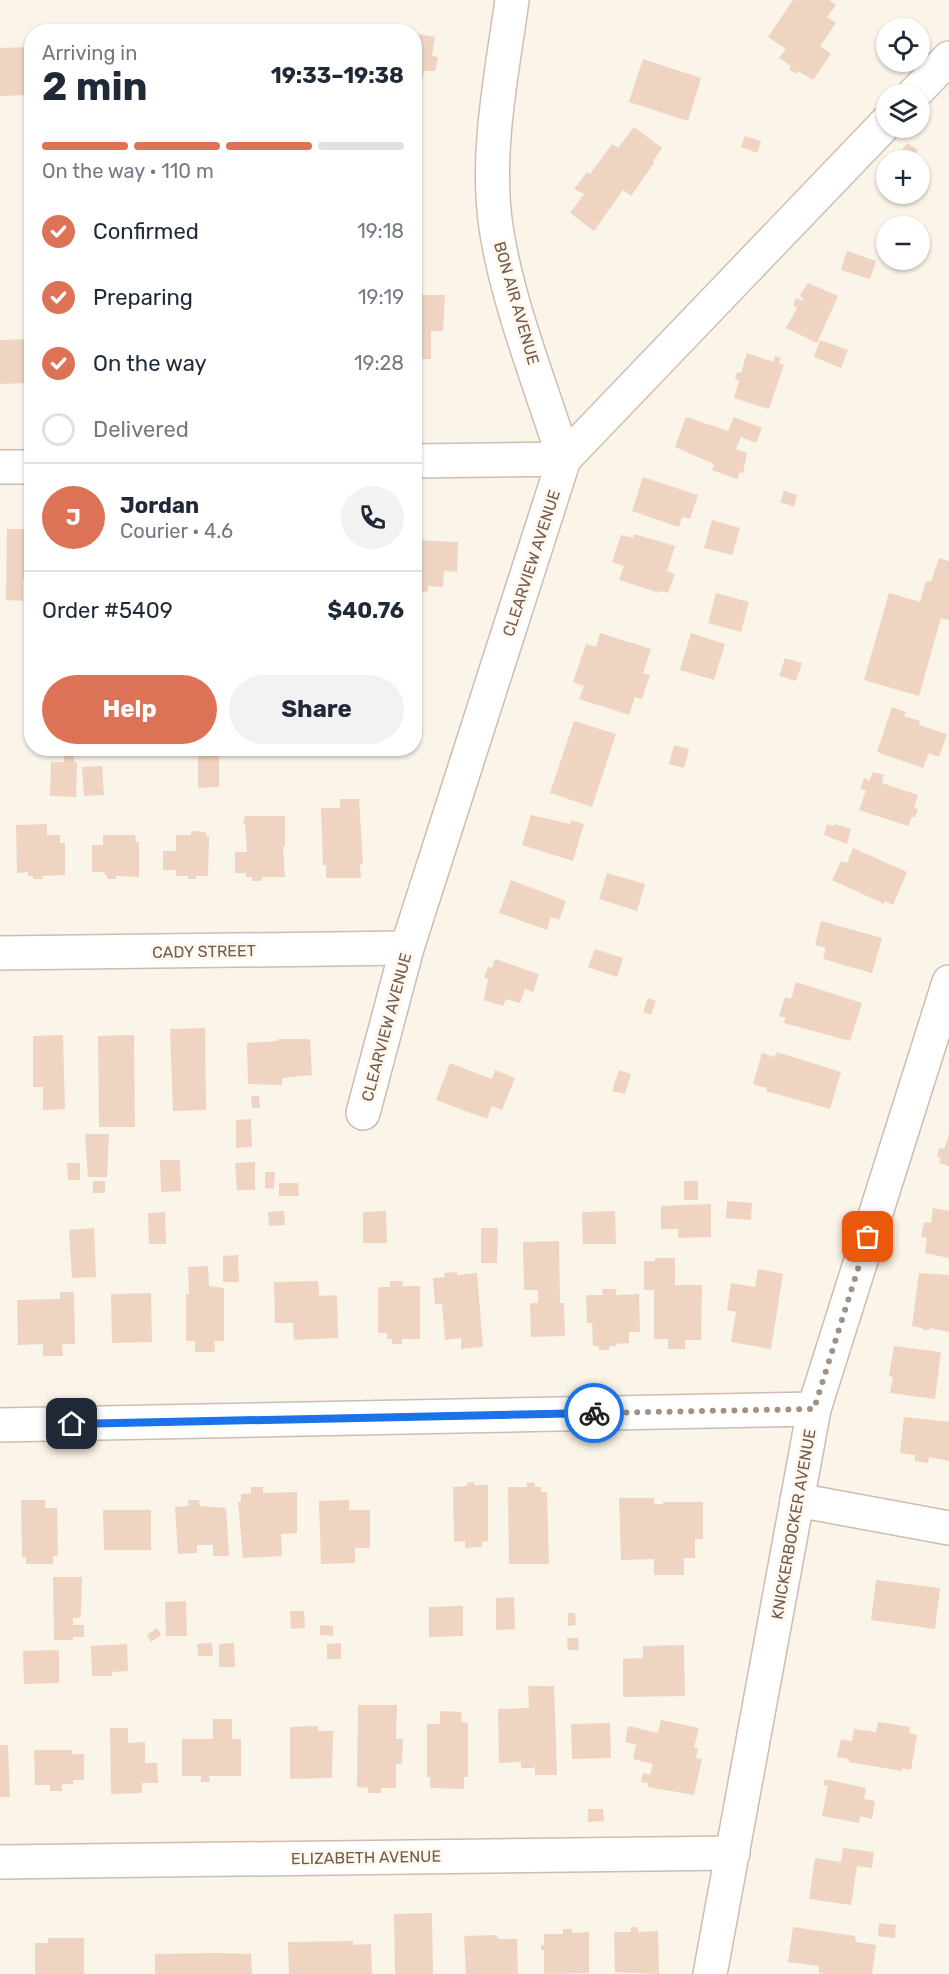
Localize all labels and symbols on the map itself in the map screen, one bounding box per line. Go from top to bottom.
street label: BON AIR AVENUE [490,239,543,367]
street label: CLEARVIEW AVENUE [499,487,564,639]
street label: CADY STREET [152,941,256,962]
street label: CLEARVIEW AVENUE [358,951,415,1103]
pin [842,1211,893,1262]
courier [564,1383,624,1443]
pin [46,1398,97,1449]
street label: KNICKERBOCKER AVENUE [767,1427,820,1621]
street label: ELIZABETH AVENUE [291,1847,441,1868]

